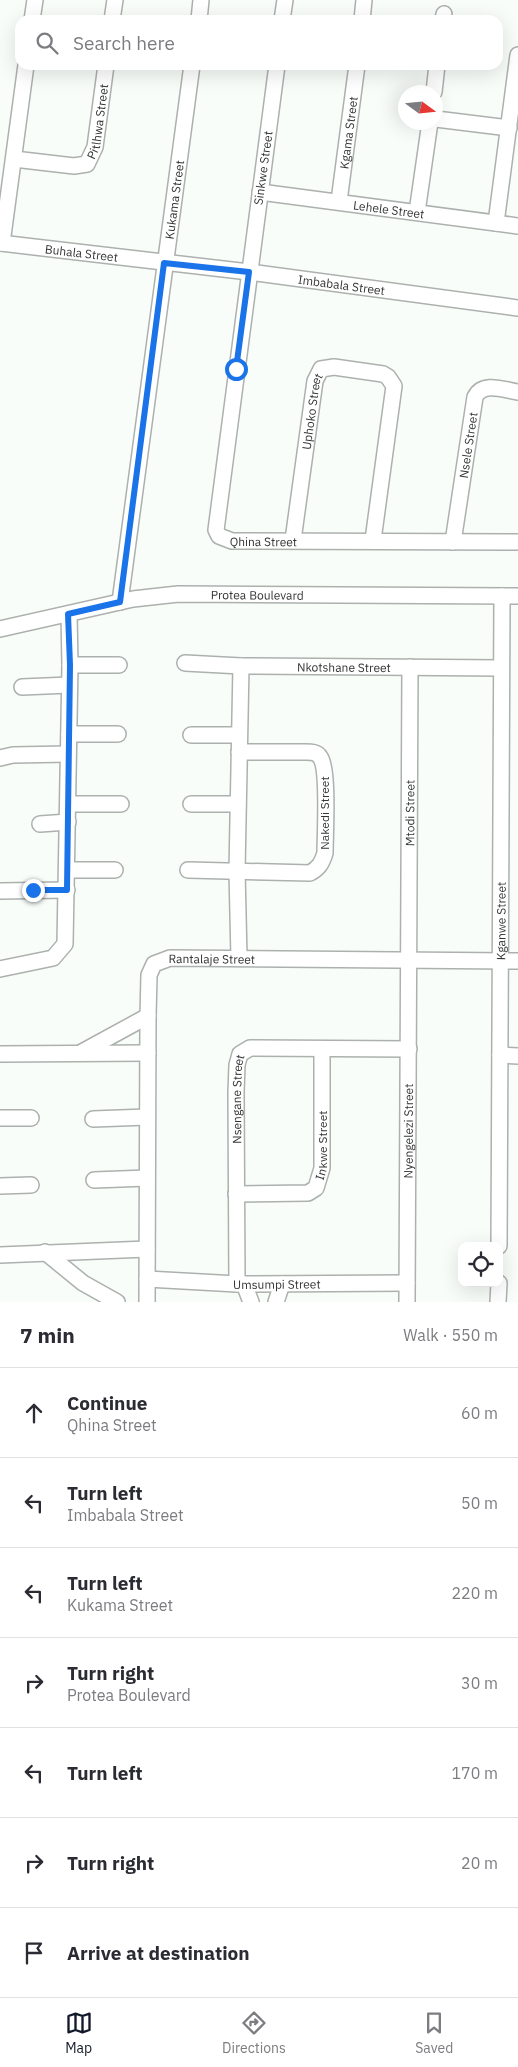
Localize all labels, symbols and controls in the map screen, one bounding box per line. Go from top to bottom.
search box [15,15,503,70]
icon: search [33,29,61,57]
text: Search here [73,31,175,55]
street label: Pitlhwa Street [83,83,111,161]
north arrow [398,85,443,130]
street label: Kgama Street [336,95,360,170]
street label: Sinkwe Street [250,130,276,206]
street label: Kukama Street [161,159,187,240]
street label: Lehele Street [352,197,425,221]
street label: Buhala Street [44,241,119,264]
street label: Imbabala Street [297,271,386,298]
route start [225,358,248,381]
street label: Uphoko Street [298,370,325,451]
street label: Nsele Street [455,411,480,479]
street label: Qhina Street [230,533,297,549]
street label: Protea Boulevard [211,587,304,602]
street label: Nkotshane Street [297,659,391,675]
street label: Nakedi Street [317,776,332,850]
street label: Mtodi Street [402,780,417,846]
route end [22,879,45,902]
street label: Kganwe Street [493,882,508,960]
street label: Rantalaje Street [168,950,255,966]
street label: Nsengane Street [228,1053,247,1144]
street label: Nyengelezi Street [400,1084,416,1178]
street label: Inkwe Street [311,1111,330,1182]
map controls [458,1242,503,1287]
button: locate [458,1242,503,1287]
street label: Umsumpi Street [233,1276,321,1292]
text: 7 min [20,1321,75,1349]
text: Walk · 550 m [403,1325,498,1345]
text: Continue [67,1391,147,1415]
icon: ahead [20,1399,48,1427]
text: 60 m [461,1403,498,1423]
text: Qhina Street [67,1415,157,1435]
text: Turn left [67,1481,143,1505]
icon: left [20,1489,48,1517]
text: 50 m [461,1493,498,1513]
text: Imbabala Street [67,1505,184,1525]
text: Turn left [67,1571,143,1595]
icon: left [20,1579,48,1607]
text: 220 m [451,1583,498,1603]
text: Kukama Street [67,1595,173,1615]
text: Turn right [67,1661,154,1685]
icon: right [20,1669,48,1697]
text: 30 m [461,1673,498,1693]
text: Protea Boulevard [67,1685,191,1705]
icon: left [20,1759,48,1787]
text: Turn left [67,1761,143,1785]
text: 170 m [451,1763,498,1783]
icon: right [20,1849,48,1877]
text: Turn right [67,1851,154,1875]
text: 20 m [461,1853,498,1873]
icon: arrive [20,1939,48,1967]
text: Arrive at destination [67,1941,250,1965]
tab: Map [65,2009,93,2057]
tab: Directions [222,2009,286,2057]
tab: Saved [415,2009,453,2057]

